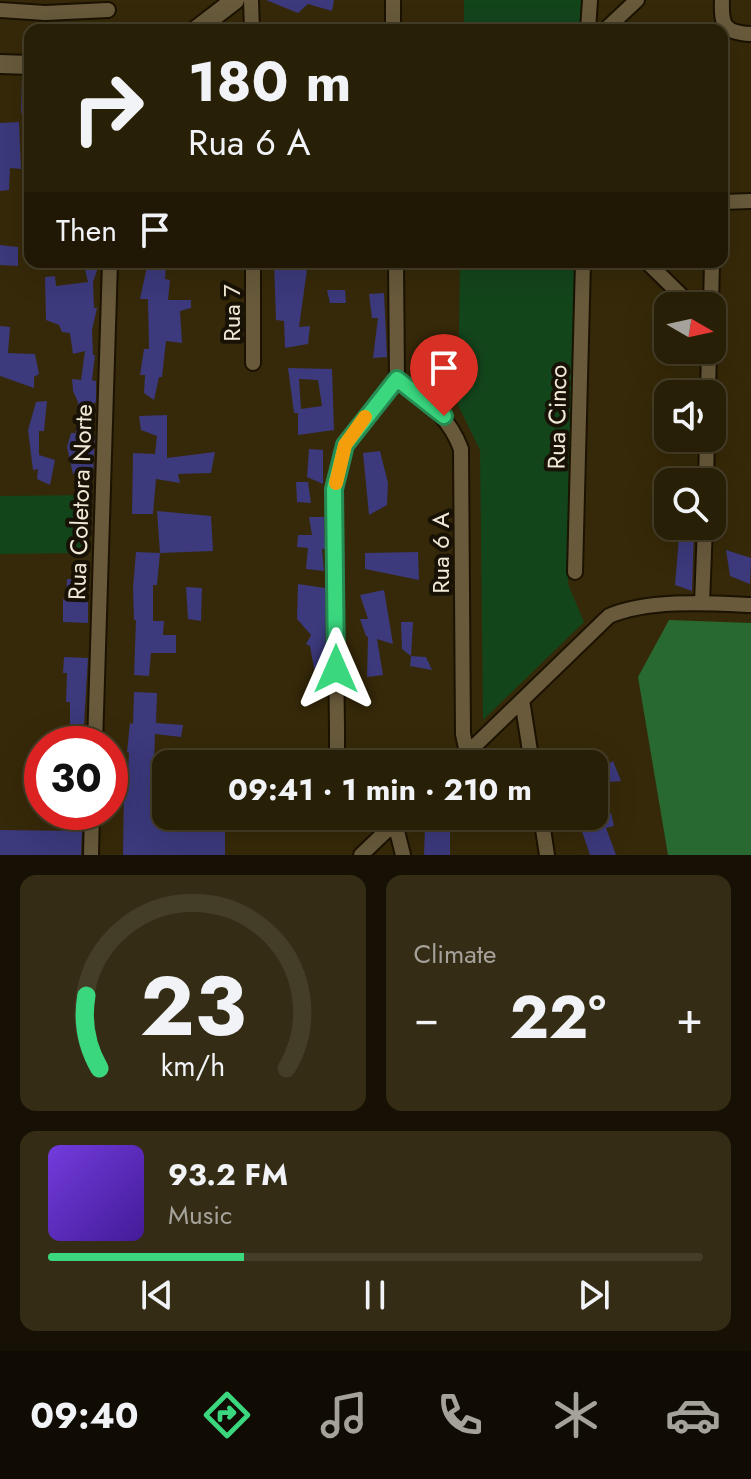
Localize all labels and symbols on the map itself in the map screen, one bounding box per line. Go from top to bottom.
street label: Rua 7 [214,284,249,342]
north arrow [654,292,726,364]
pin [410,334,478,416]
street label: Rua Cinco [539,364,575,470]
street label: Rua Coletora Norte [59,403,101,601]
street label: Rua 6 A [423,512,458,594]
position arrow [294,627,378,711]
speed limit sign: 30 [24,726,128,830]

